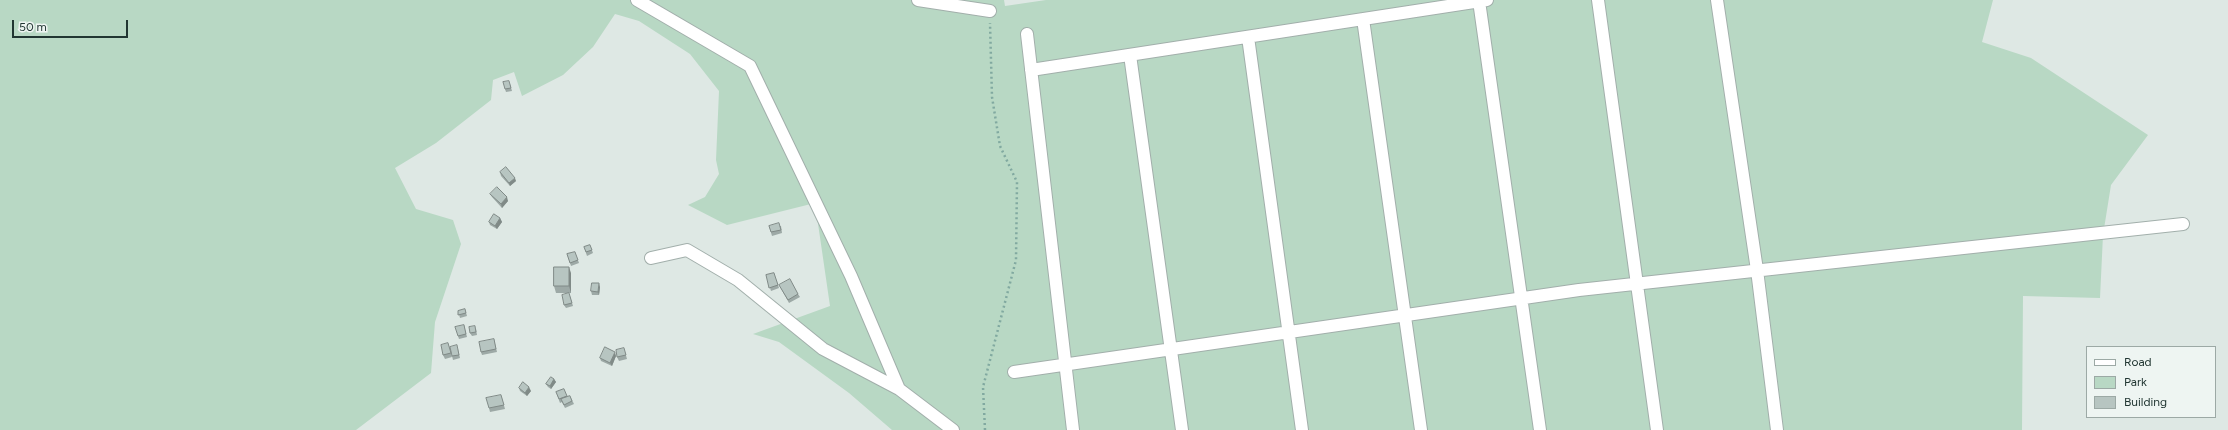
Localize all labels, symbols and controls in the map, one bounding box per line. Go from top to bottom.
scale bar [14,12,130,38]
text: 50 m [19,20,47,34]
legend [2086,346,2216,418]
text: Road [2124,355,2152,369]
text: Park [2124,375,2147,389]
text: Building [2124,395,2167,409]

